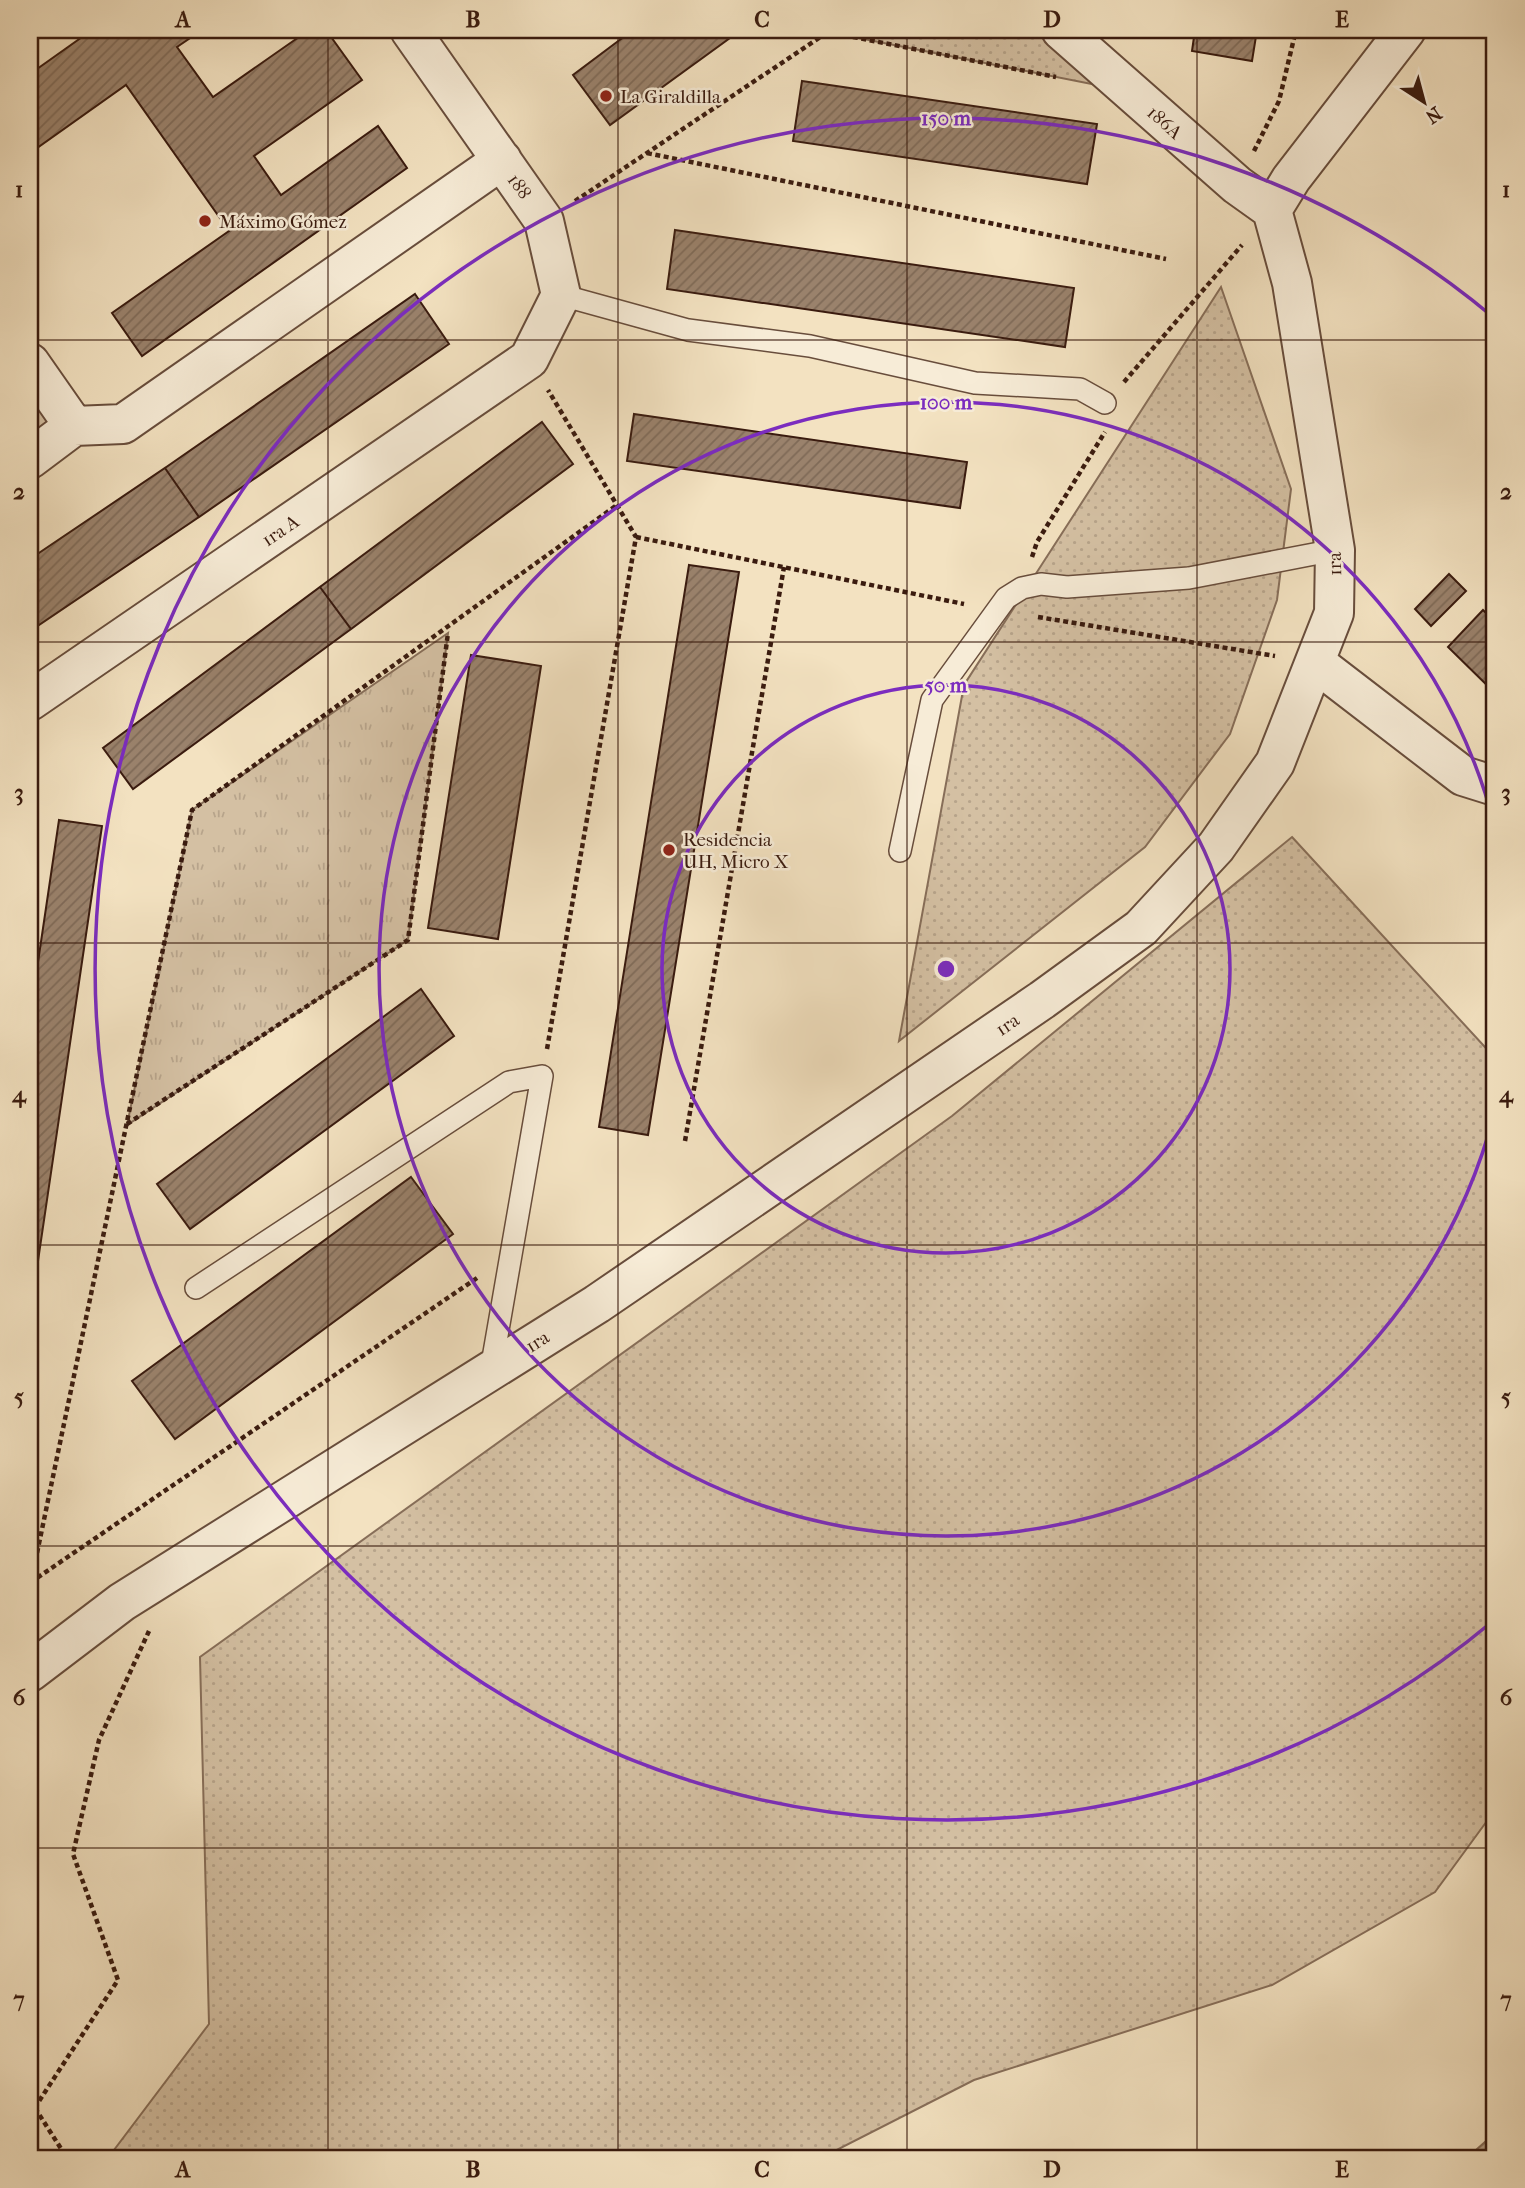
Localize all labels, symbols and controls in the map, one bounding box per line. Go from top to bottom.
text: A [174,6,192,33]
text: B [466,6,481,33]
text: C [754,6,770,33]
text: D [1043,6,1061,33]
text: E [1335,6,1349,33]
north arrow [1388,66,1458,136]
place label: La Giraldilla [620,86,721,108]
marker: La Giraldilla [598,88,614,104]
street label: 186A [1143,102,1187,144]
text: N [1421,102,1446,128]
text: 150 m [921,106,972,130]
street label: 188 [503,170,536,203]
text: 1 [15,176,23,203]
text: 1 [1502,176,1510,203]
place label: Máximo Gómez [219,211,347,233]
marker: Máximo Gómez [197,213,213,229]
text: 100 m [920,390,973,414]
text: 2 [13,478,25,505]
text: 2 [1500,478,1512,505]
street label: 1ra A [258,510,304,551]
street label: 1ra [1324,552,1346,576]
text: 50 m [925,673,968,697]
text: 3 [14,779,24,806]
text: 3 [1501,779,1511,806]
place label: Residencia UH, Micro X [683,829,789,873]
marker: Residencia UH, Micro X [661,842,677,858]
centre of rings [934,957,958,981]
street label: 1ra [992,1009,1024,1041]
text: 4 [11,1081,27,1108]
text: 4 [1498,1081,1514,1108]
street label: 1ra [522,1326,554,1357]
text: 5 [14,1383,24,1410]
text: 5 [1501,1383,1511,1410]
text: 6 [13,1684,26,1711]
text: 6 [1500,1684,1513,1711]
text: 7 [12,1986,25,2013]
text: 7 [1499,1986,1512,2013]
text: A [174,2156,192,2183]
text: B [466,2156,481,2183]
text: C [754,2156,770,2183]
text: D [1043,2156,1061,2183]
text: E [1335,2156,1349,2183]

